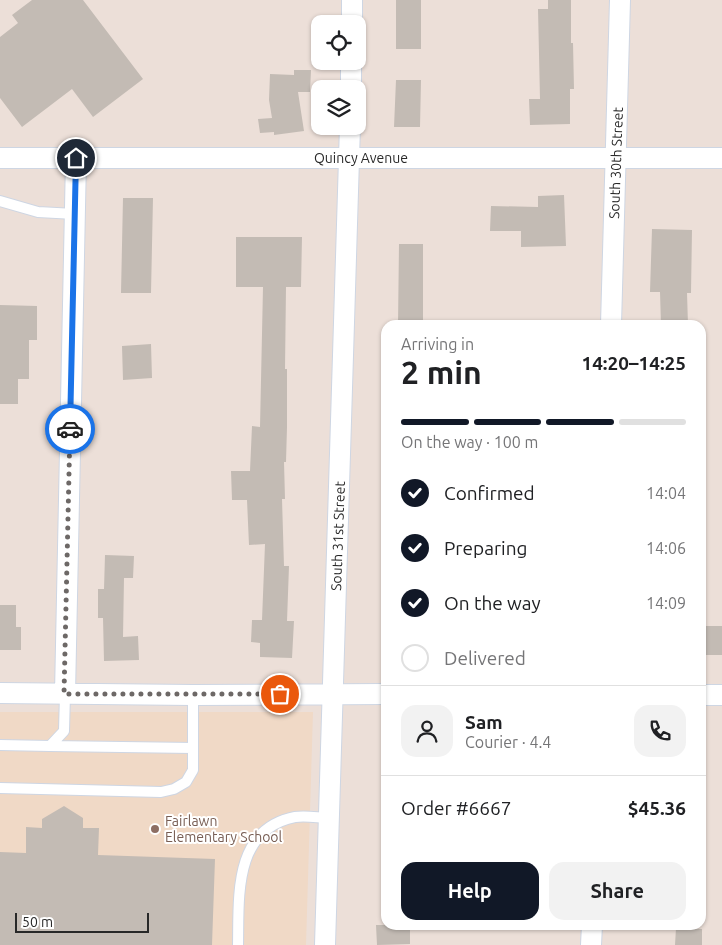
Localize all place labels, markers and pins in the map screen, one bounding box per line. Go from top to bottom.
pin [55,137,97,179]
pin [259,673,301,715]
place label: Fairlawn Elementary School [165,813,283,845]
marker: Fairlawn Elementary School [149,823,161,835]

